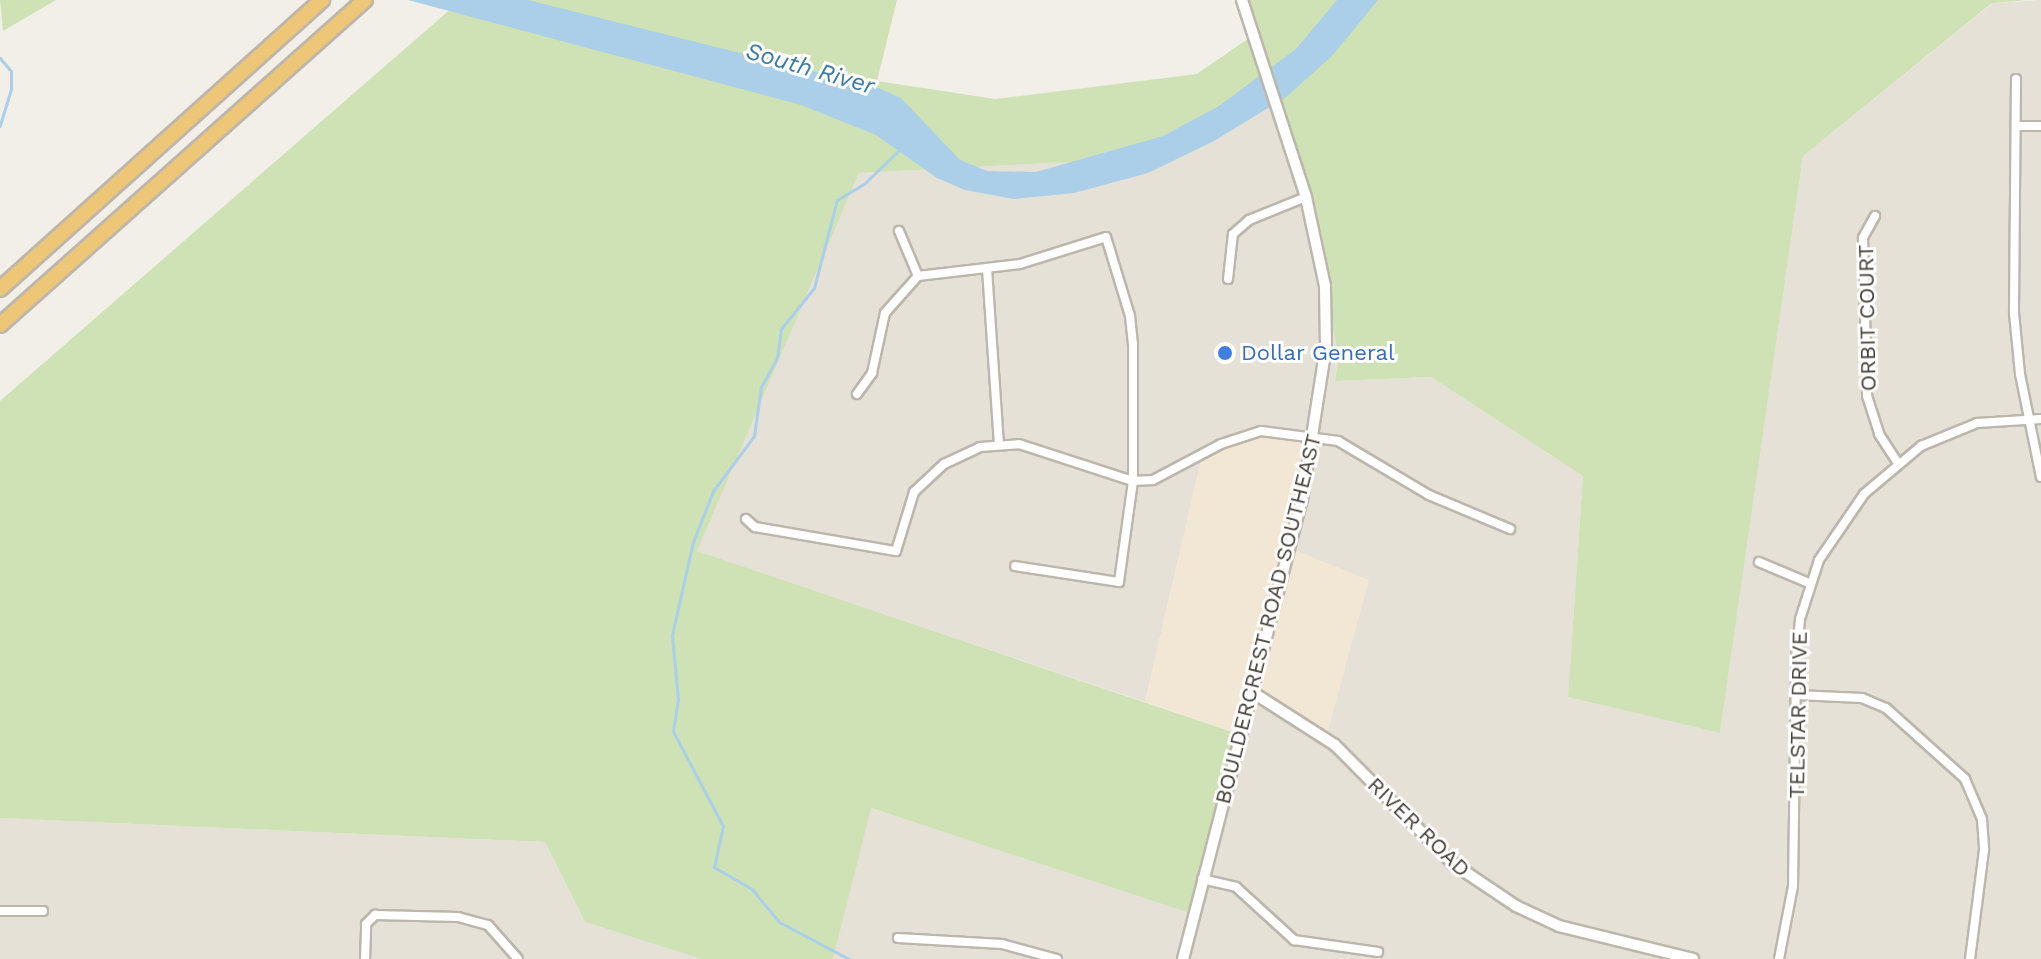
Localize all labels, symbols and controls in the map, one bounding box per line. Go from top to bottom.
water label: South River [742,37,878,101]
street label: ORBIT COURT [1853,244,1881,392]
place label: Dollar General [1241,340,1395,366]
marker: Dollar General [1216,344,1234,362]
street label: BOULDERCREST ROAD SOUTHEAST [1209,431,1327,807]
street label: TELSTAR DRIVE [1783,631,1813,799]
street label: RIVER ROAD [1362,772,1476,882]

